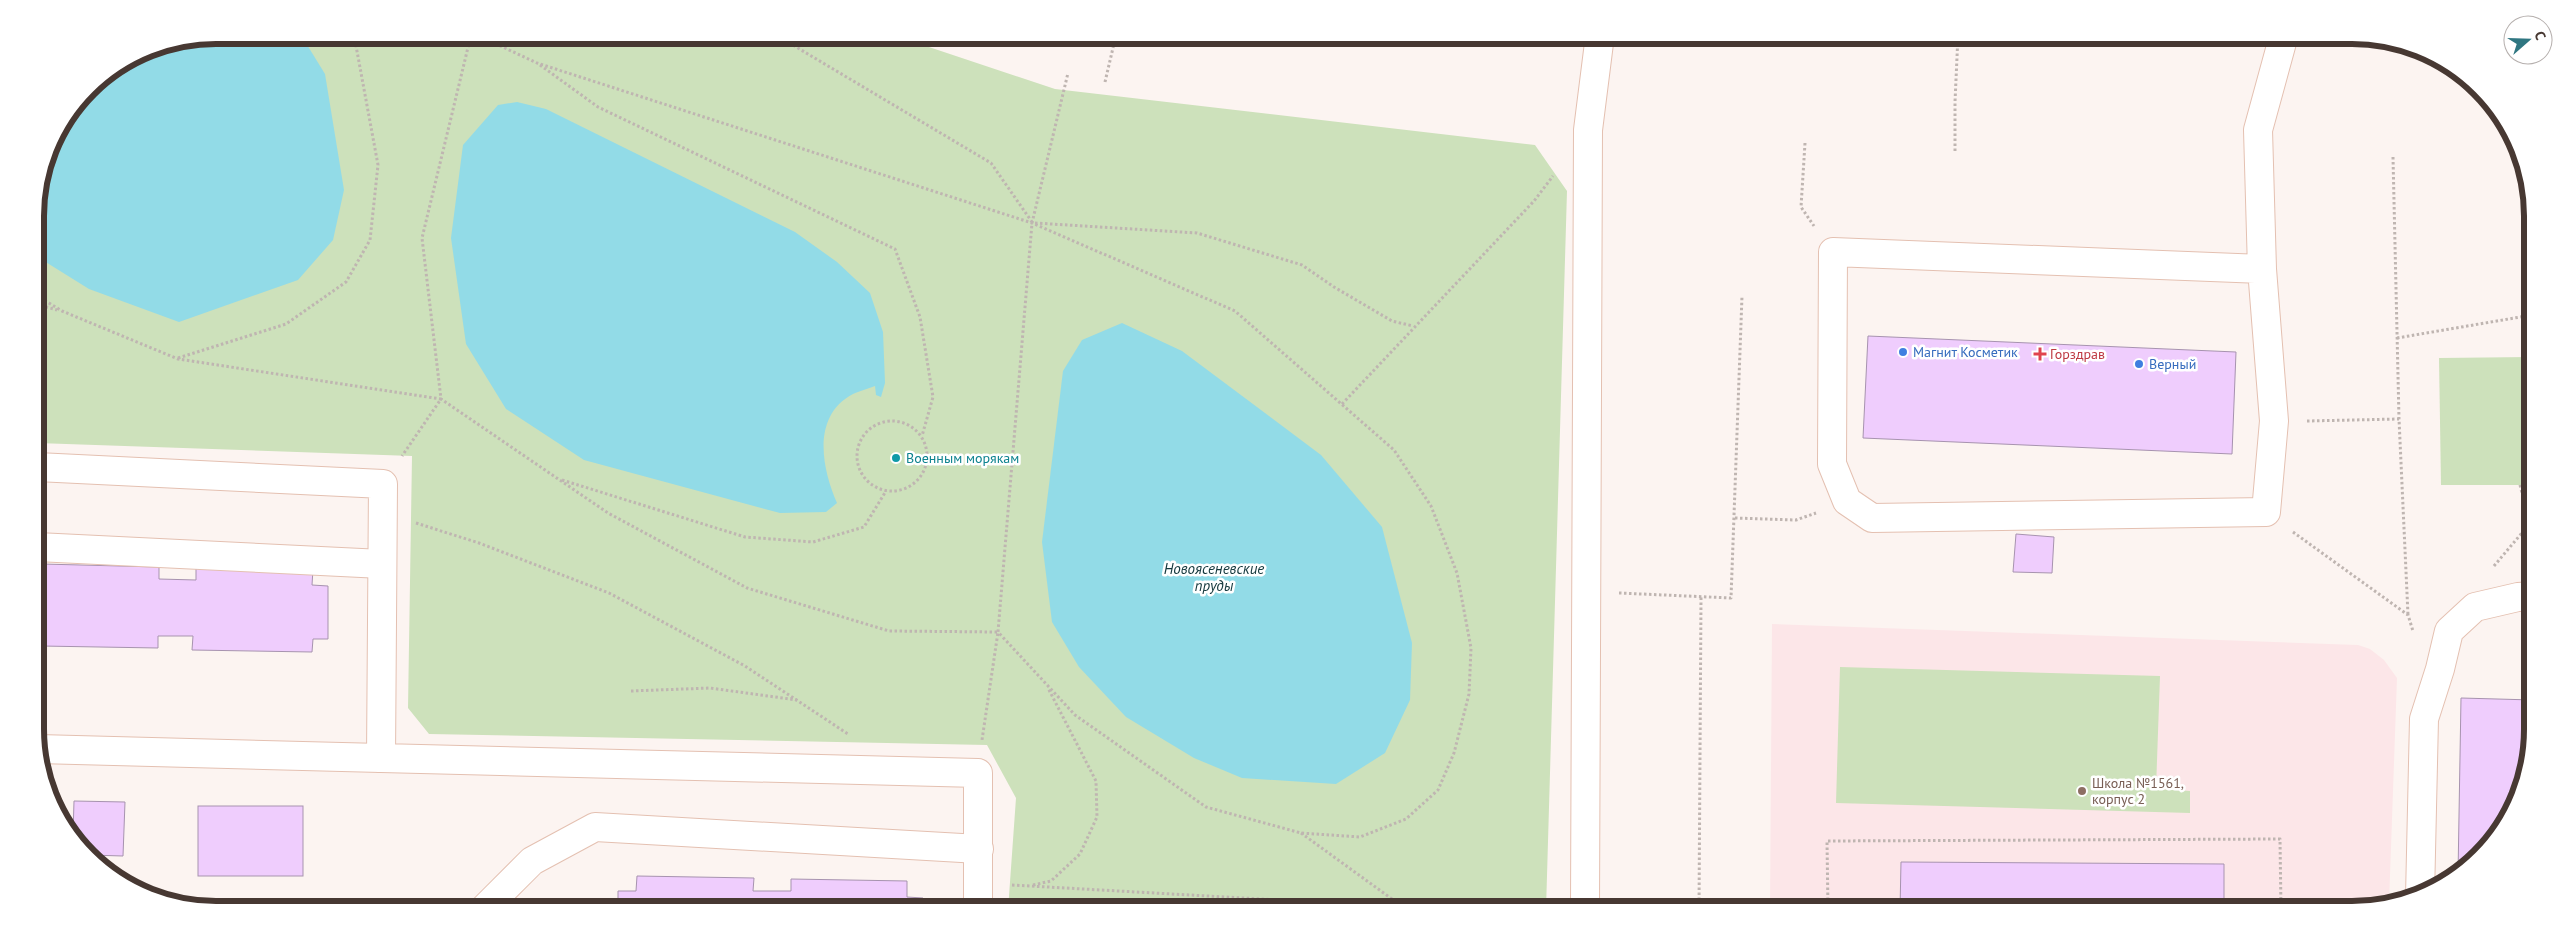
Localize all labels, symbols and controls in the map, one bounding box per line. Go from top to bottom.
north arrow [2503,15,2553,65]
text: С [2530,29,2550,42]
place label: Магнит Косметик [1913,343,2018,361]
place label: Горздрав [2050,345,2105,363]
marker: Магнит Косметик [1897,346,1909,358]
marker: Горздрав [2034,348,2046,360]
place label: Верный [2149,355,2196,373]
marker: Верный [2133,358,2145,370]
place label: Военным морякам [906,449,1019,467]
marker: Военным морякам [890,452,902,464]
water label: Новоясеневские пруды [1164,559,1264,595]
place label: Школа №1561, корпус 2 [2092,774,2184,808]
marker: Школа №1561, корпус 2 [2076,785,2088,797]

